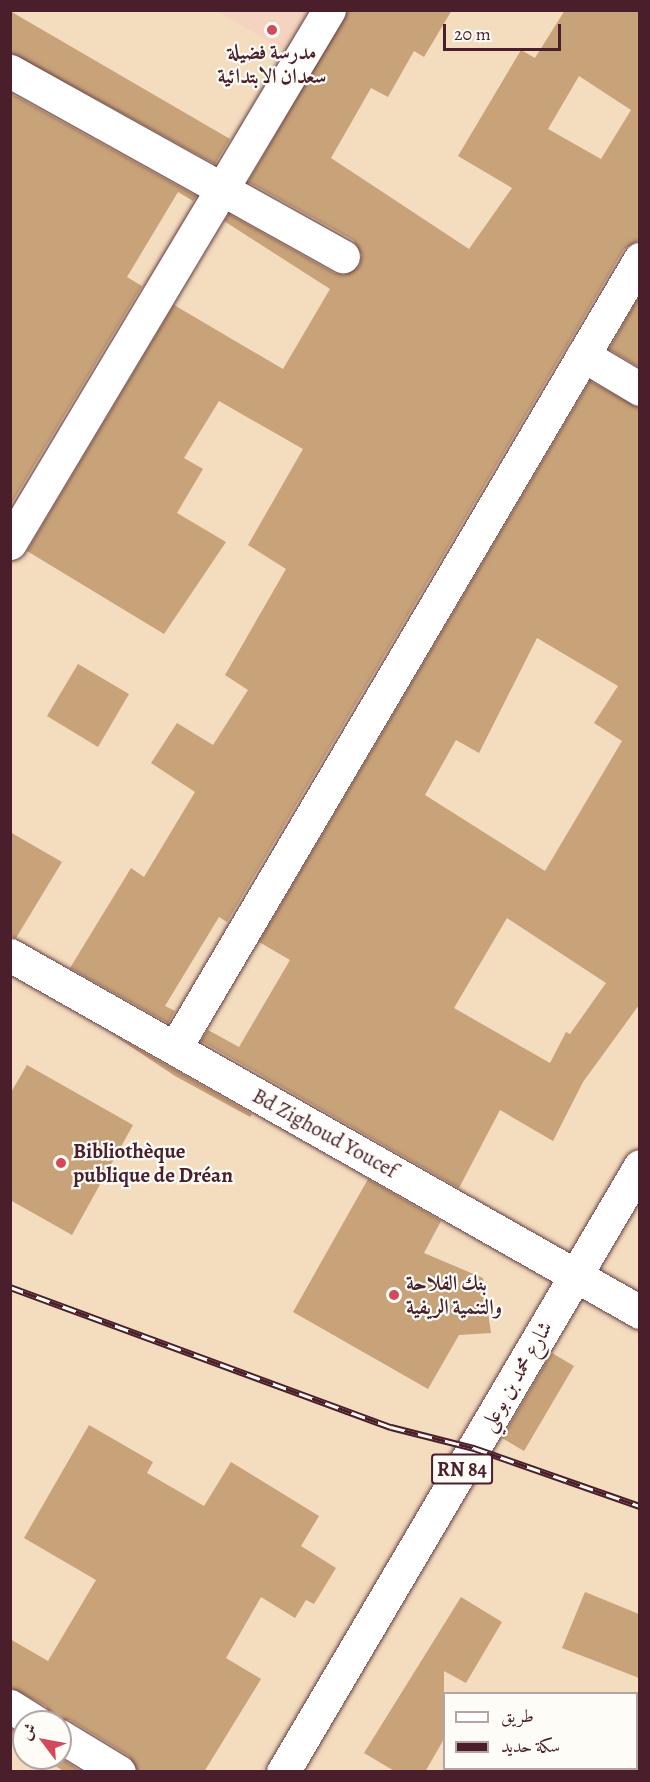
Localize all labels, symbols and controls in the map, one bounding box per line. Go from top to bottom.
scale bar [446,12,564,50]
text: 20 m [454,22,491,46]
marker: مدرسة فضيلة سعدان الابتدائية [265,23,279,37]
place label: مدرسة فضيلة سعدان الابتدائية [218,39,326,89]
street label: Bd Zighoud Youcef [248,1083,402,1183]
place label: Bibliothèque publique de Dréan [73,1138,233,1188]
marker: Bibliothèque publique de Dréan [54,1156,68,1170]
place label: بنك الفلاحة والتنمية الريفية [406,1270,502,1320]
marker: بنك الفلاحة والتنمية الريفية [387,1288,401,1302]
street label: شارع محمد بن بوعلي [474,1316,558,1436]
road number: RN 84 [430,1452,494,1486]
legend [443,1692,638,1770]
text: طريق [501,1704,534,1728]
north arrow [12,1710,72,1770]
text: ش [15,1719,42,1744]
text: سكة حديد [501,1734,560,1758]

